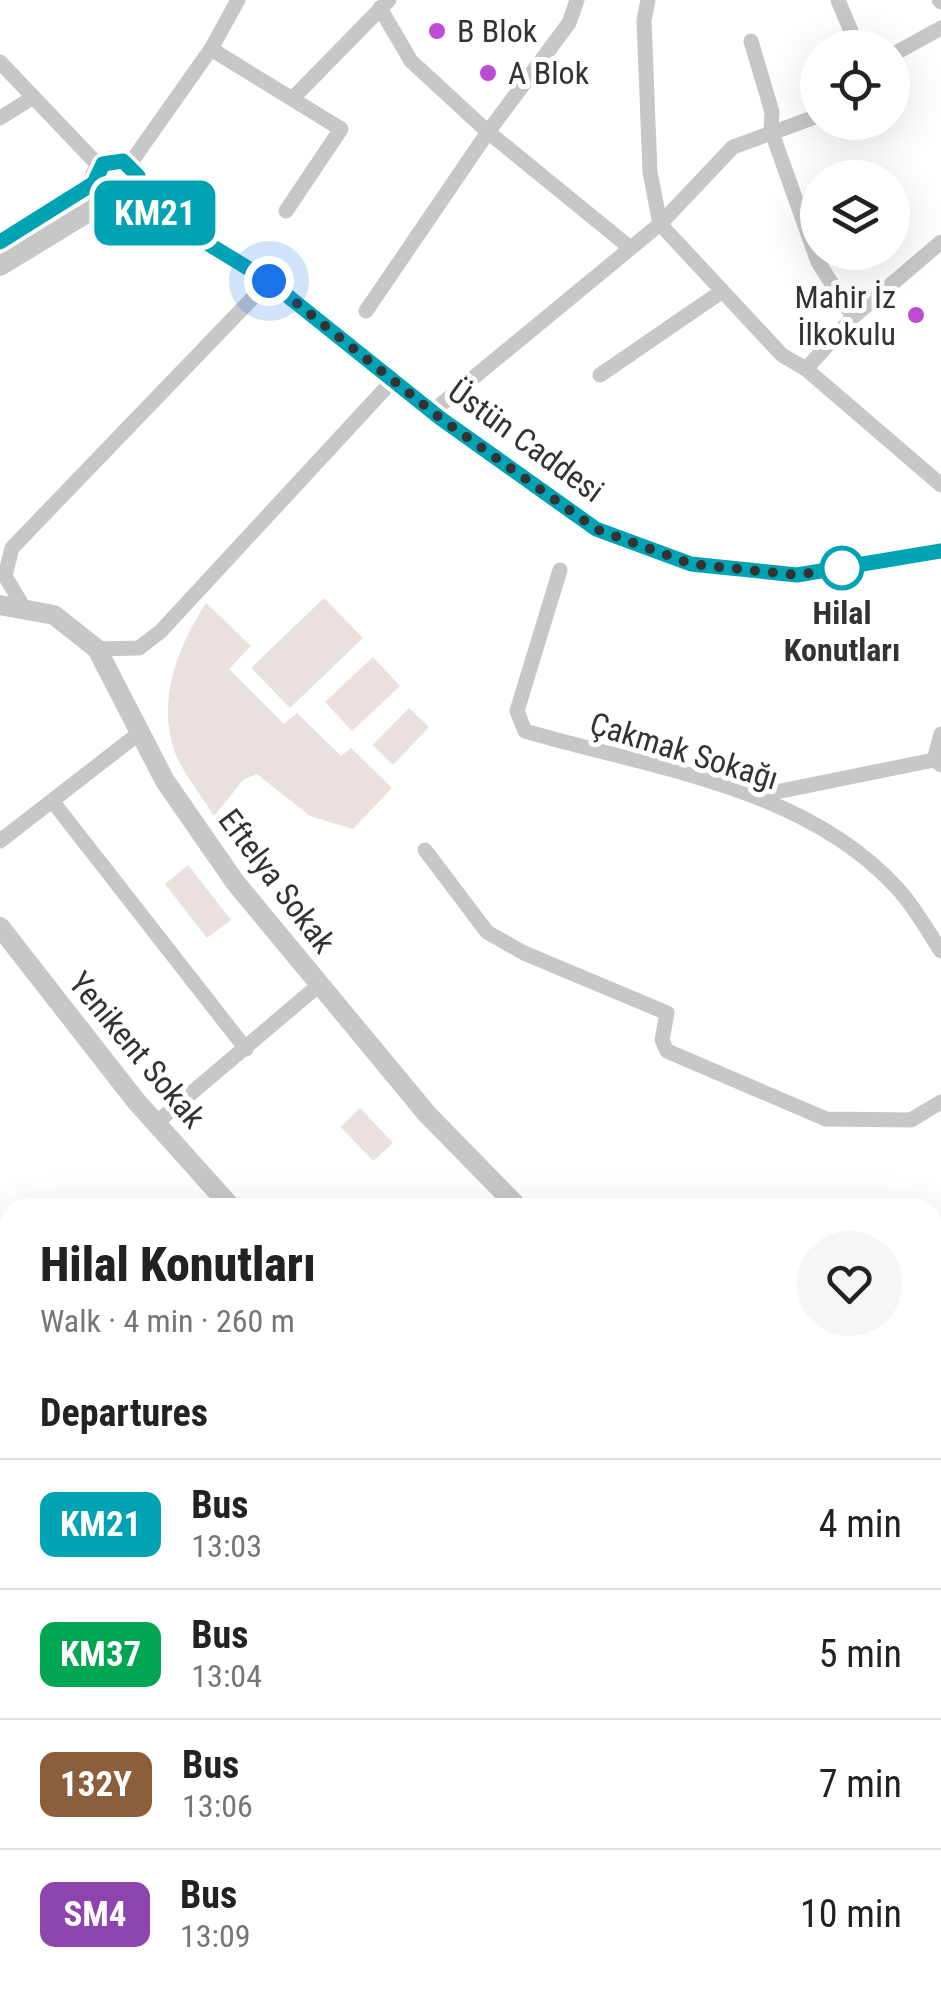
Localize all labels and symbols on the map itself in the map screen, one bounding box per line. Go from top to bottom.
place label: B Blok [457,12,538,50]
marker: B Blok [426,20,448,42]
place label: A Blok [508,54,590,92]
marker: A Blok [477,62,499,84]
line badge: KM21 [85,180,225,246]
your location [244,256,294,306]
place label: Mahir İz İlkokulu [795,278,896,353]
marker: Mahir İz İlkokulu [905,304,927,326]
street label: Üstün Caddesi [441,372,611,510]
marker: Hilal Konutları [821,547,863,589]
place label: Hilal Konutları [784,594,900,669]
street label: Çakmak Sokağı [585,704,783,798]
street label: Eftelya Sokak [211,802,344,961]
street label: Yenikent Sokak [61,964,214,1136]

